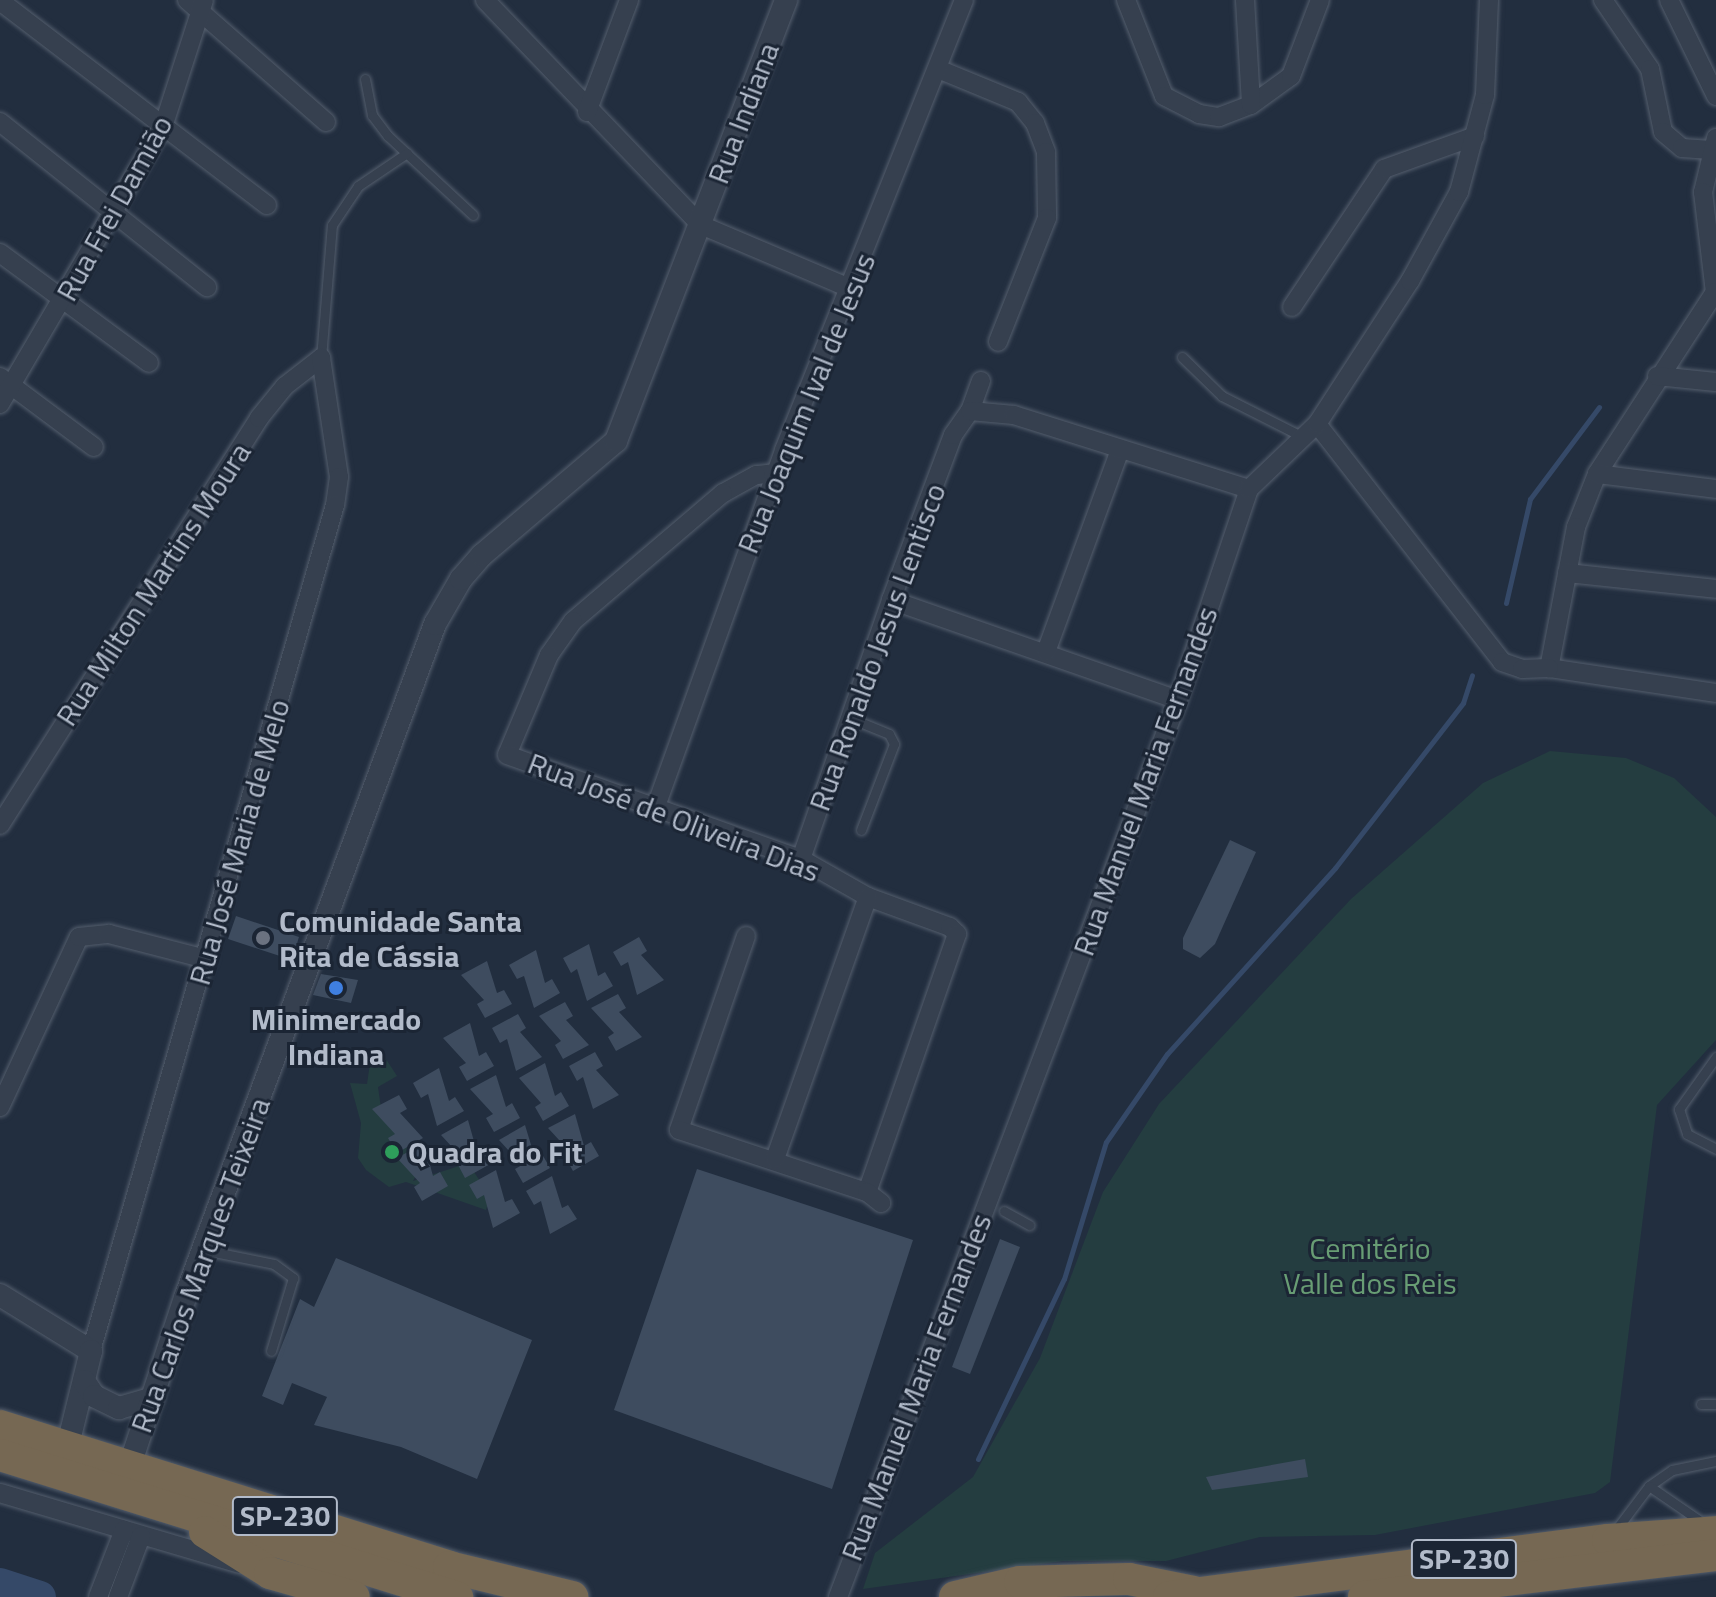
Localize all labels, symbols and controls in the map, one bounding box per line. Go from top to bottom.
street label: Rua Indiana [700,37,786,189]
street label: Rua Frei Damião [48,109,180,307]
street label: Rua Joaquim Ival de Jesus [729,248,883,558]
street label: Rua Milton Martins Moura [48,436,258,732]
street label: Rua Ronaldo Jesus Lentisco [801,478,953,816]
street label: Rua Manuel Maria Fernandes [1065,602,1225,960]
street label: Rua José Maria de Melo [181,695,297,989]
street label: Rua José de Oliveira Dias [523,745,825,889]
place label: Comunidade Santa Rita de Cássia [279,903,522,974]
marker: Comunidade Santa Rita de Cássia [254,929,272,947]
marker: Minimercado Indiana [327,979,345,997]
place label: Minimercado Indiana [251,1001,421,1072]
street label: Rua Carlos Marques Teixeira [123,1093,277,1437]
place label: Quadra do Fit [408,1134,583,1170]
marker: Quadra do Fit [383,1143,401,1161]
street label: Rua Manuel Maria Fernandes [833,1208,999,1566]
park label: Cemitério Valle dos Reis [1283,1230,1457,1300]
road number: SP-230 [231,1492,339,1540]
road number: SP-230 [1410,1535,1518,1583]

